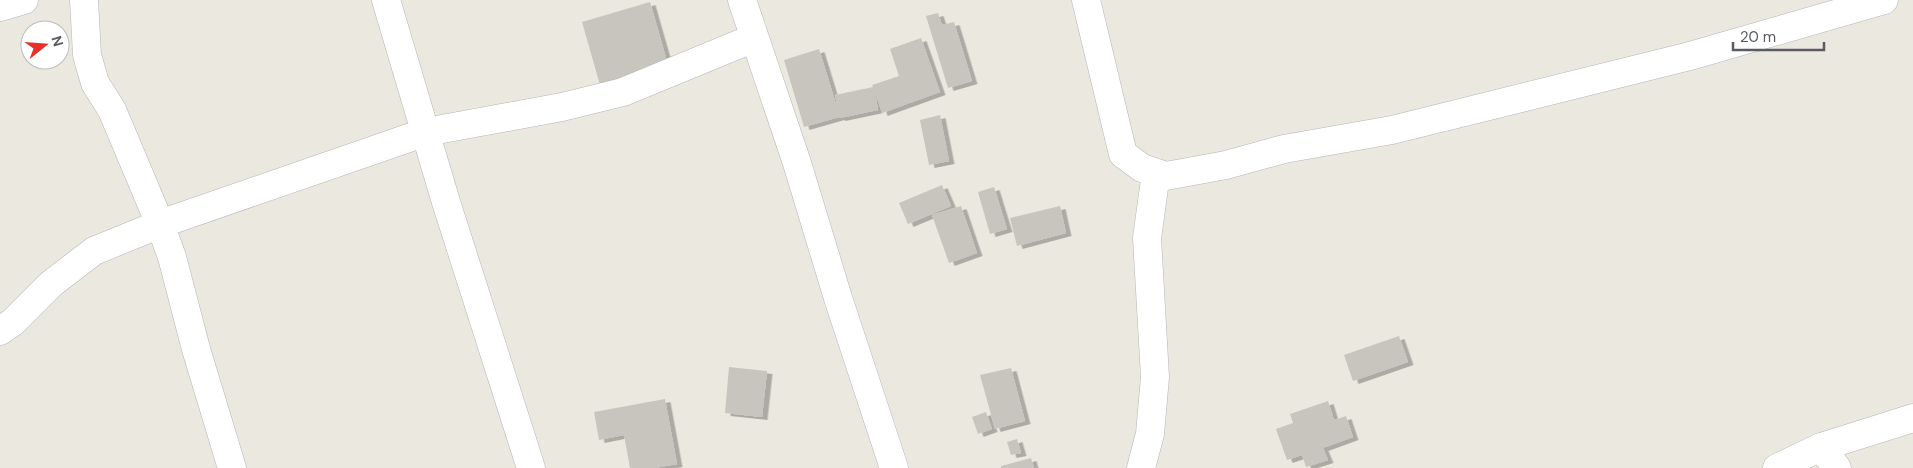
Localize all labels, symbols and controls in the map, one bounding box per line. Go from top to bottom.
north arrow [20,20,70,70]
scale bar [1733,20,1824,52]
text: 20 m [1740,27,1776,47]
text: N [47,34,68,49]

